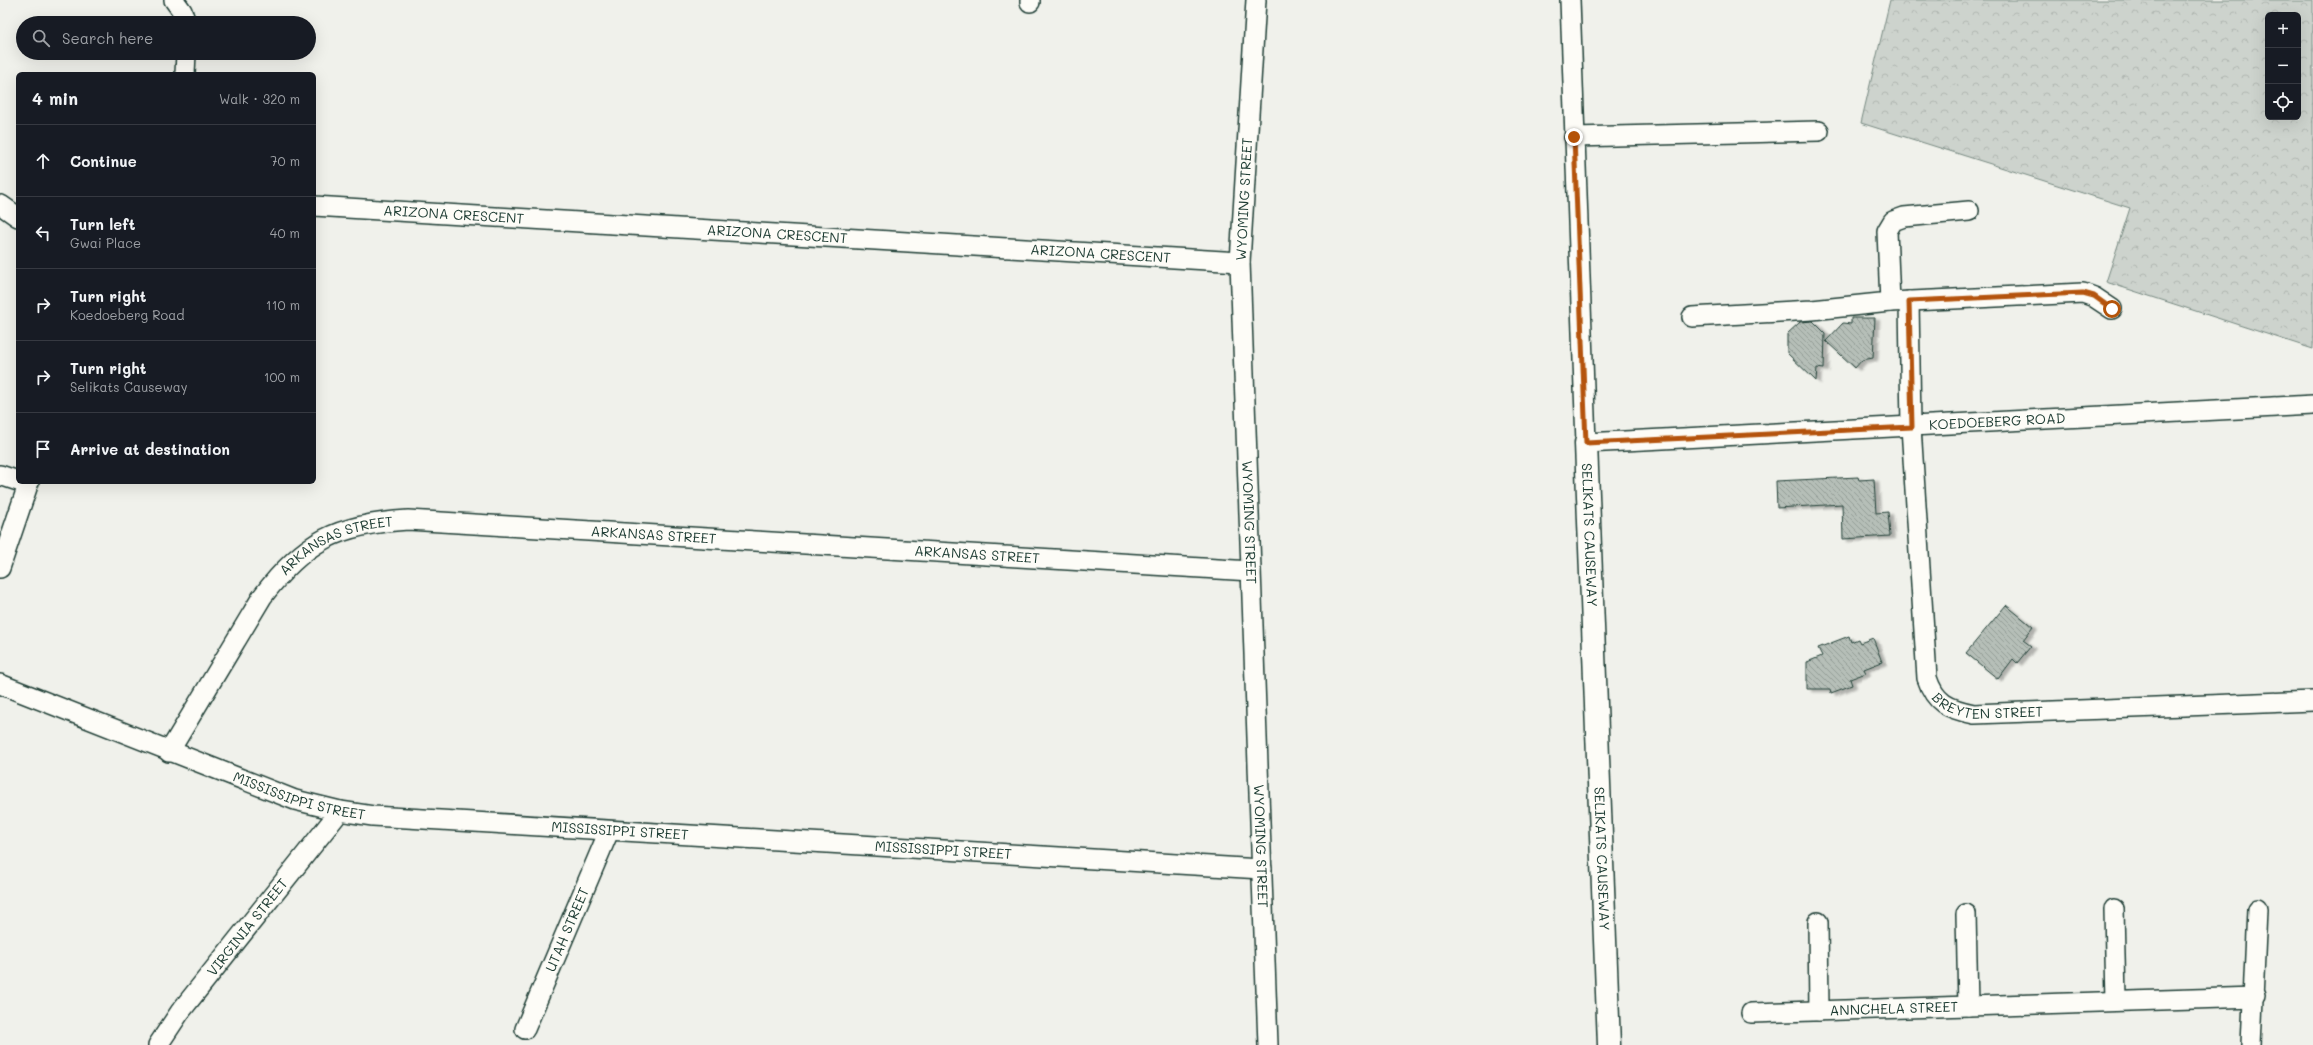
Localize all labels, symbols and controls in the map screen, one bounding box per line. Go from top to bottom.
map controls [2265,12,2301,120]
button: + [2265,12,2301,48]
search box [16,16,316,60]
icon: search [30,27,52,49]
text: Search here [62,28,153,48]
button: − [2265,48,2301,84]
button: locate [2265,84,2301,120]
text: 4 min [32,87,78,109]
text: Walk · 320 m [219,90,300,107]
route end [1565,128,1583,146]
street label: WYOMING STREET [1231,137,1256,261]
icon: ahead [32,150,54,172]
text: Continue [70,151,137,171]
text: 70 m [270,152,300,169]
street label: ARIZONA CRESCENT [383,200,525,228]
text: Turn left [70,214,135,234]
street label: ARIZONA CRESCENT [706,220,848,247]
icon: left [32,222,54,244]
text: 40 m [270,224,300,241]
text: Gwai Place [70,234,141,251]
street label: ARIZONA CRESCENT [1030,239,1172,267]
text: Turn right [70,286,147,306]
icon: right [32,294,54,316]
text: 110 m [266,296,300,313]
route start [2103,300,2121,318]
text: Koedoeberg Road [70,306,185,323]
text: Turn right [70,358,147,378]
icon: right [32,366,54,388]
text: 100 m [264,368,300,385]
text: Selikats Causeway [70,378,188,395]
street label: KOEDOEBERG ROAD [1929,408,2066,434]
icon: arrive [32,438,54,460]
text: Arrive at destination [70,439,230,459]
street label: WYOMING STREET [1238,460,1262,585]
street label: SELIKATS CAUSEWAY [1578,463,1602,607]
street label: ARKANSAS STREET [275,511,394,579]
street label: ARKANSAS STREET [590,521,717,548]
street label: ARKANSAS STREET [914,541,1041,567]
street label: BREYTEN STREET [1928,688,2044,723]
street label: MISSISSIPPI STREET [231,767,367,824]
street label: WYOMING STREET [1250,784,1273,908]
street label: SELIKATS CAUSEWAY [1590,786,1615,931]
street label: MISSISSIPPI STREET [551,817,689,844]
street label: MISSISSIPPI STREET [874,836,1013,863]
street label: VIRGINIA STREET [202,874,292,980]
street label: UTAH STREET [540,884,593,974]
street label: ANNCHELA STREET [1829,996,1959,1019]

